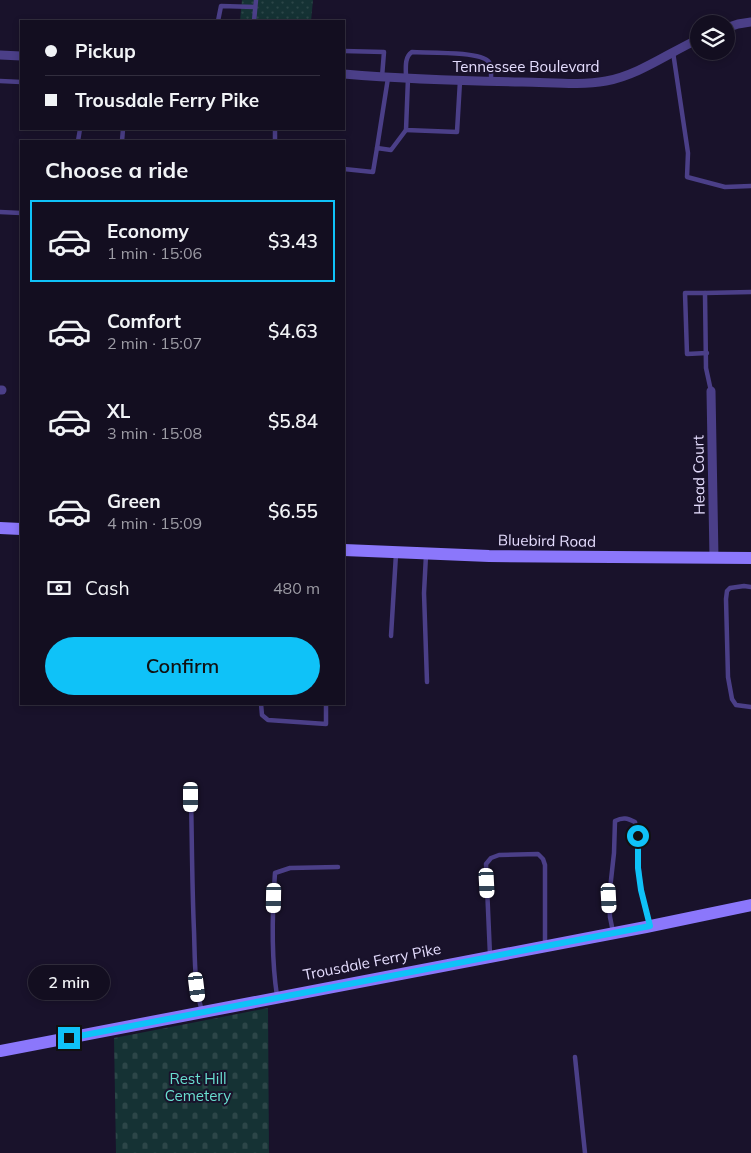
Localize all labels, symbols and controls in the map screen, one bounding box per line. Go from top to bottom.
map controls [690,15,735,60]
button: layers [690,15,735,60]
text: Pickup [75,39,136,63]
street label: Tennessee Boulevard [452,57,600,76]
text: Trousdale Ferry Pike [75,88,259,112]
text: Choose a ride [45,156,188,184]
icon: car [47,219,92,264]
text: Economy [107,219,189,243]
text: $3.43 [268,229,318,253]
text: 1 min · 15:06 [107,243,202,263]
icon: car [47,309,92,354]
text: Comfort [107,309,181,333]
text: $4.63 [268,319,318,343]
text: 2 min · 15:07 [107,333,202,353]
icon: car [47,399,92,444]
text: XL [107,399,130,423]
text: $5.84 [268,409,318,433]
text: 3 min · 15:08 [107,423,202,443]
street label: Head Court [688,435,709,515]
icon: car [47,489,92,534]
text: Green [107,489,161,513]
text: $6.55 [268,499,318,523]
text: 4 min · 15:09 [107,513,202,533]
street label: Bluebird Road [498,530,596,551]
icon: cash [45,574,73,602]
text: Cash [85,576,130,600]
text: 480 m [273,578,320,598]
button: Confirm [45,637,320,695]
car [183,782,198,812]
route start [627,825,649,847]
car [478,868,495,898]
car [266,883,281,913]
car [600,883,617,913]
street label: Trousdale Ferry Pike [301,939,442,984]
callout: 2 min [28,966,110,1000]
car [187,971,206,1003]
text: 2 min [48,972,90,992]
route end [58,1027,80,1049]
park label: Rest Hill Cemetery [165,1069,231,1105]

